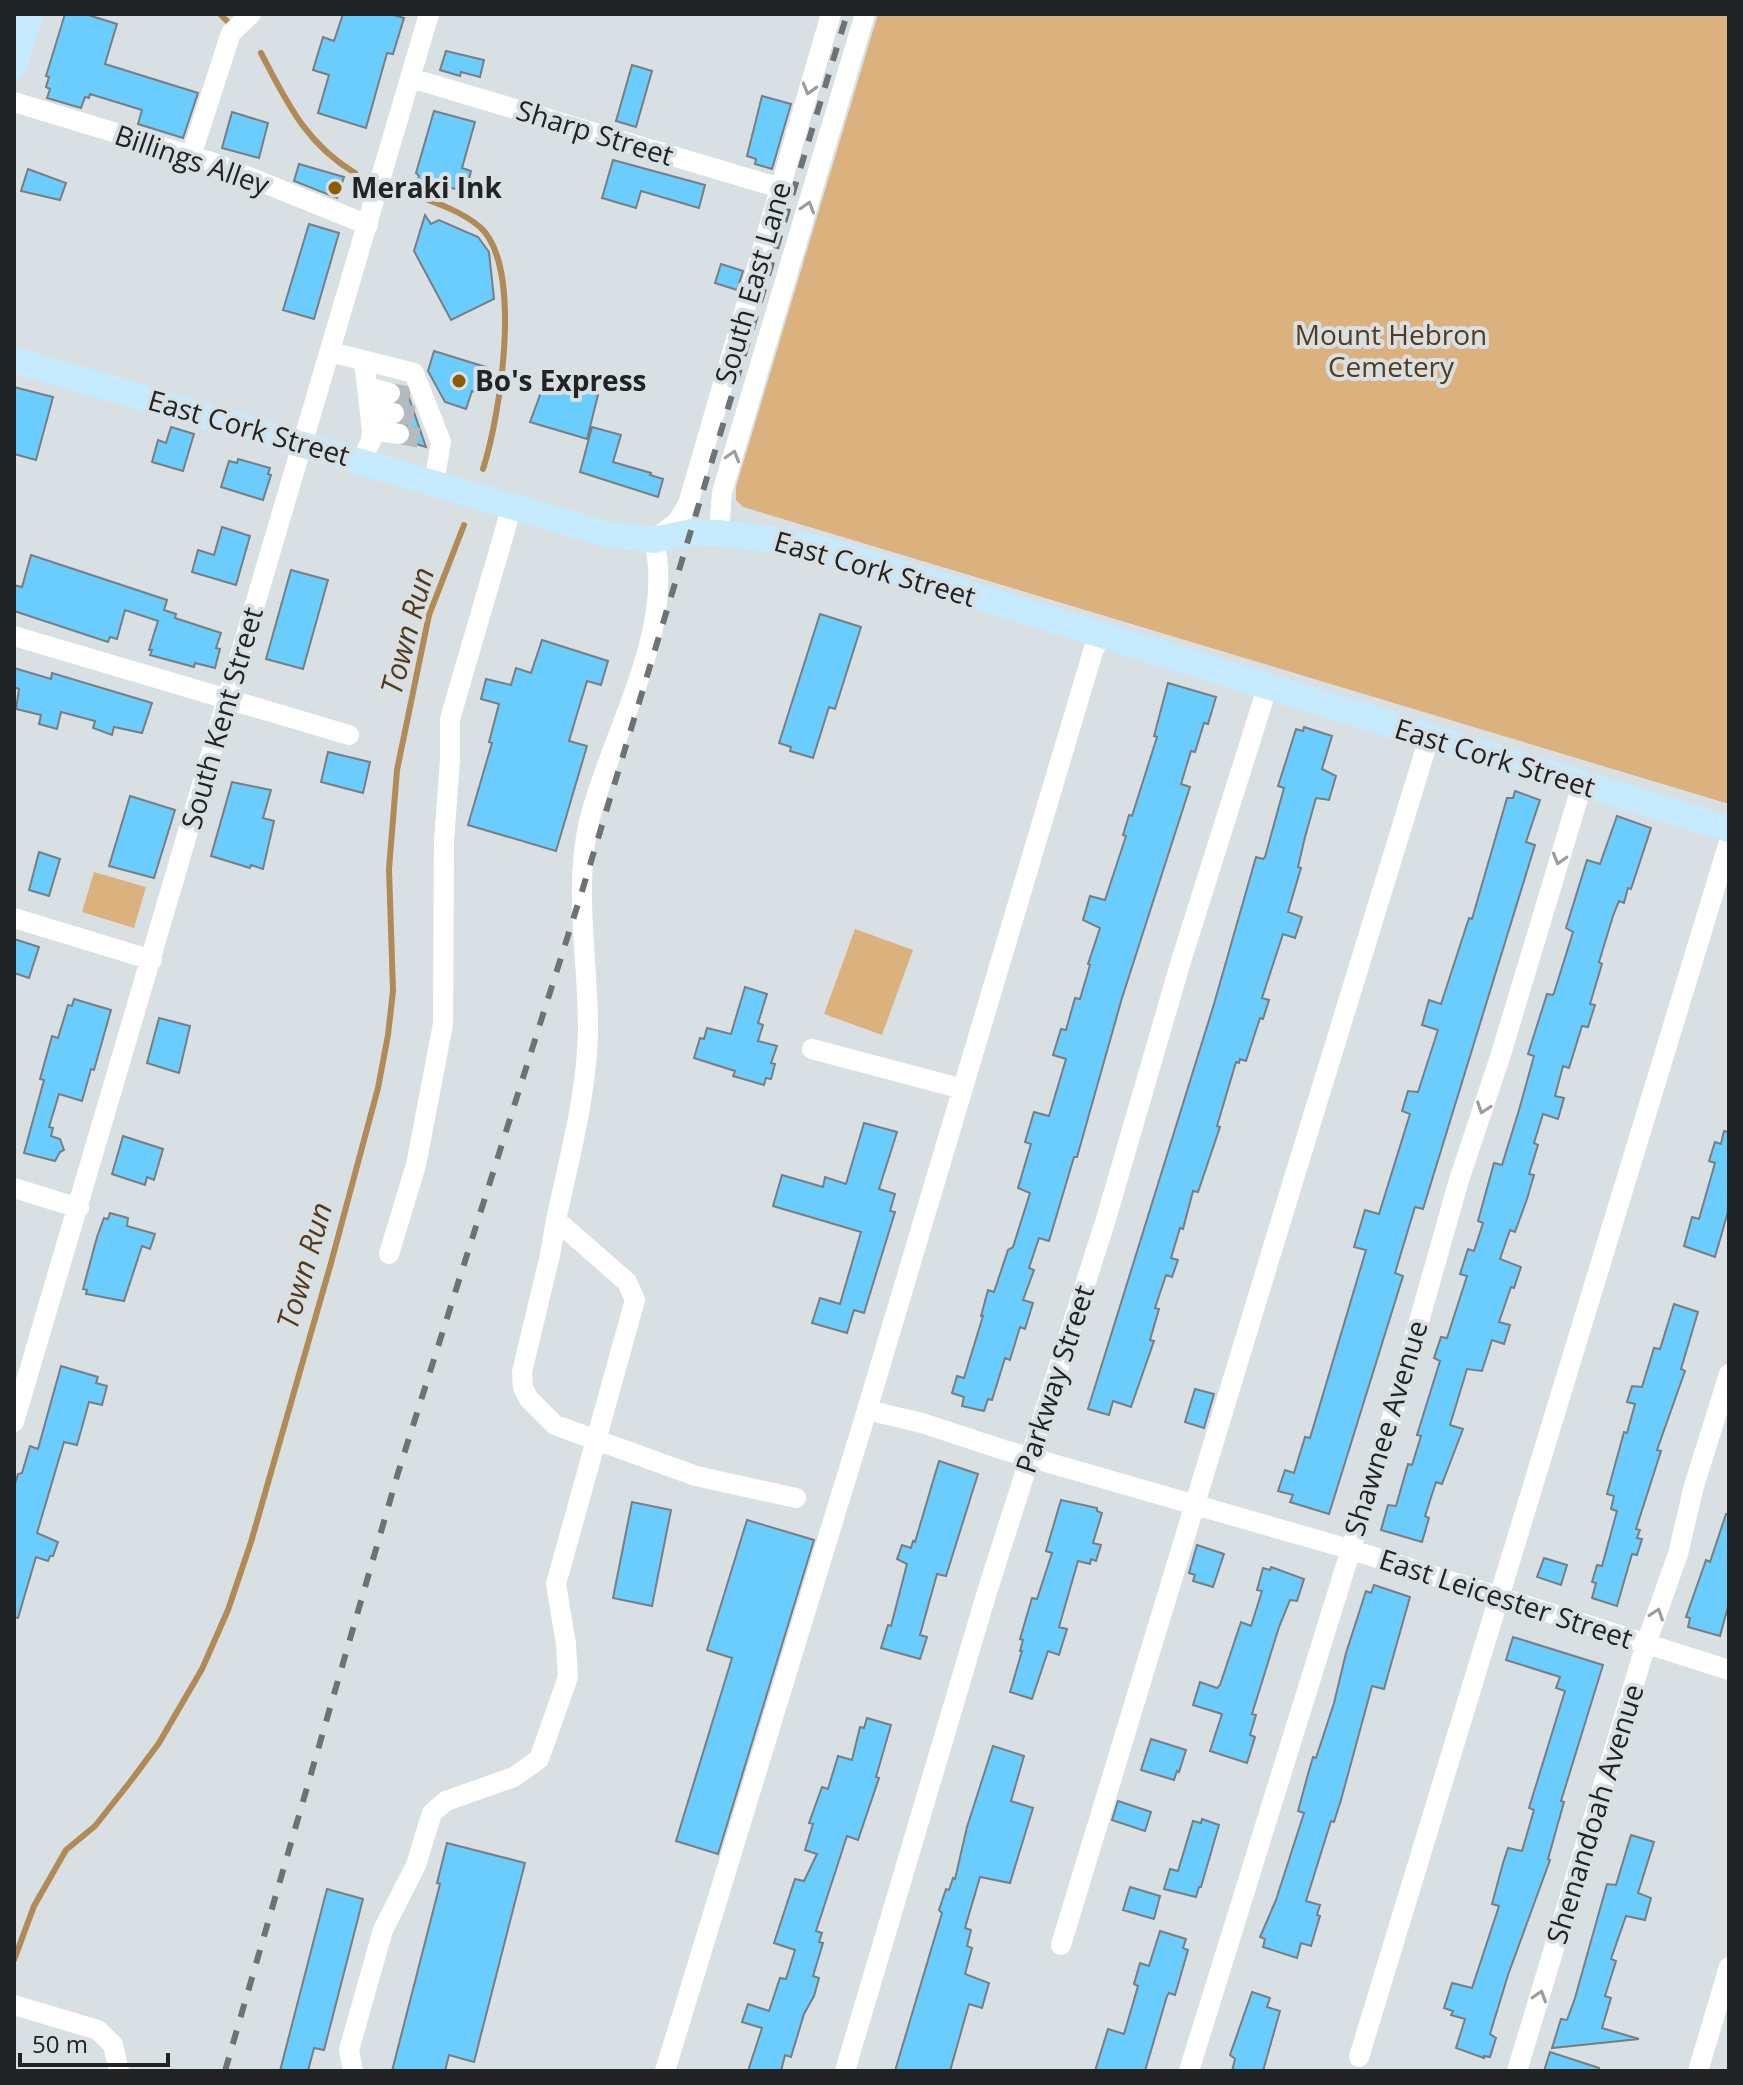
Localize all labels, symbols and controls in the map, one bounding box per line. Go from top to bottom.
one-way arrow [802,81,818,95]
street label: Sharp Street [512,90,678,174]
street label: Billings Alley [110,115,276,204]
place label: Meraki Ink [351,168,502,206]
street label: South East Lane [705,177,799,388]
marker: Meraki Ink [326,179,344,197]
one-way arrow [799,201,815,215]
park label: Mount Hebron Cemetery [1295,315,1487,385]
place label: Bo's Express [475,361,646,399]
marker: Bo's Express [450,372,468,390]
street label: East Cork Street [144,380,354,474]
one-way arrow [724,450,740,464]
street label: East Cork Street [770,521,980,615]
water label: Town Run [370,562,443,699]
street label: South Kent Street [171,602,271,833]
street label: East Cork Street [1390,708,1600,806]
one-way arrow [1552,852,1568,866]
one-way arrow [1477,1100,1493,1114]
water label: Town Run [266,1197,341,1334]
street label: Parkway Street [1006,1280,1102,1477]
street label: Shawnee Avenue [1334,1315,1436,1540]
street label: East Leicester Street [1375,1539,1638,1657]
one-way arrow [1647,1608,1664,1622]
street label: Shenandoah Avenue [1536,1679,1652,1948]
one-way arrow [1531,1990,1547,2004]
scale bar [20,2017,168,2067]
text: 50 m [32,2027,88,2060]

